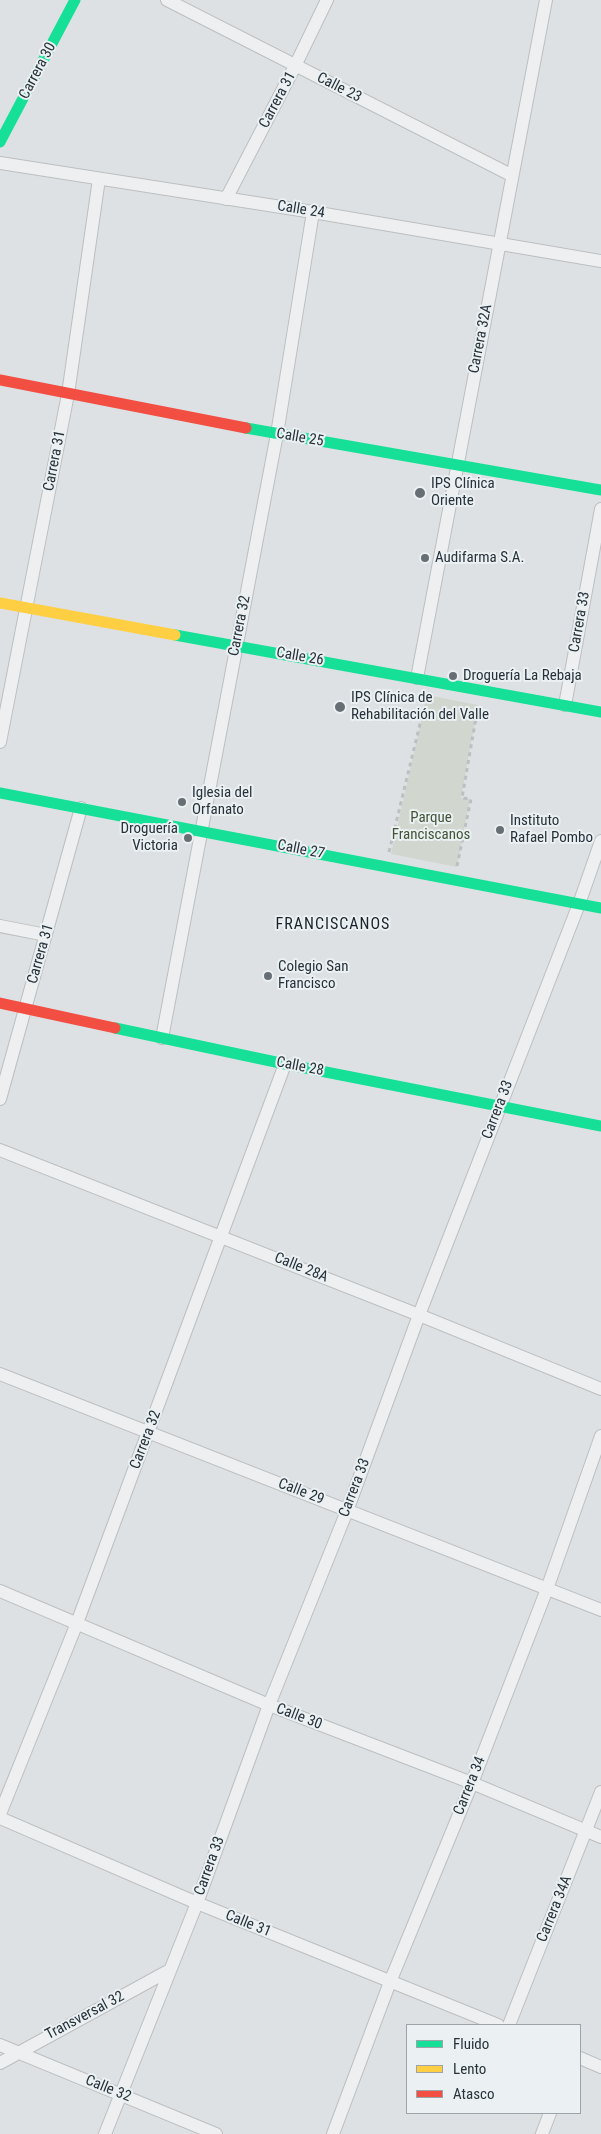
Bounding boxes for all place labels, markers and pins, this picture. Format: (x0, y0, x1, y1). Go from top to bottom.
place label: IPS Clínica Oriente (431, 475, 495, 510)
marker: IPS Clínica Oriente (413, 486, 427, 500)
place label: Audifarma S.A. (435, 549, 524, 567)
marker: Audifarma S.A. (419, 552, 431, 564)
place label: Droguería La Rebaja (463, 667, 582, 685)
marker: Droguería La Rebaja (447, 670, 459, 682)
place label: IPS Clínica de Rehabilitación del Valle (351, 689, 489, 724)
marker: IPS Clínica de Rehabilitación del Valle (333, 700, 347, 714)
place label: Iglesia del Orfanato (192, 784, 252, 819)
marker: Iglesia del Orfanato (176, 796, 188, 808)
place label: Instituto Rafael Pombo (510, 812, 593, 847)
place label: Droguería Victoria (121, 820, 178, 855)
marker: Instituto Rafael Pombo (494, 824, 506, 836)
marker: Droguería Victoria (182, 832, 194, 844)
place label: Colegio San Francisco (278, 958, 349, 993)
marker: Colegio San Francisco (262, 970, 274, 982)

